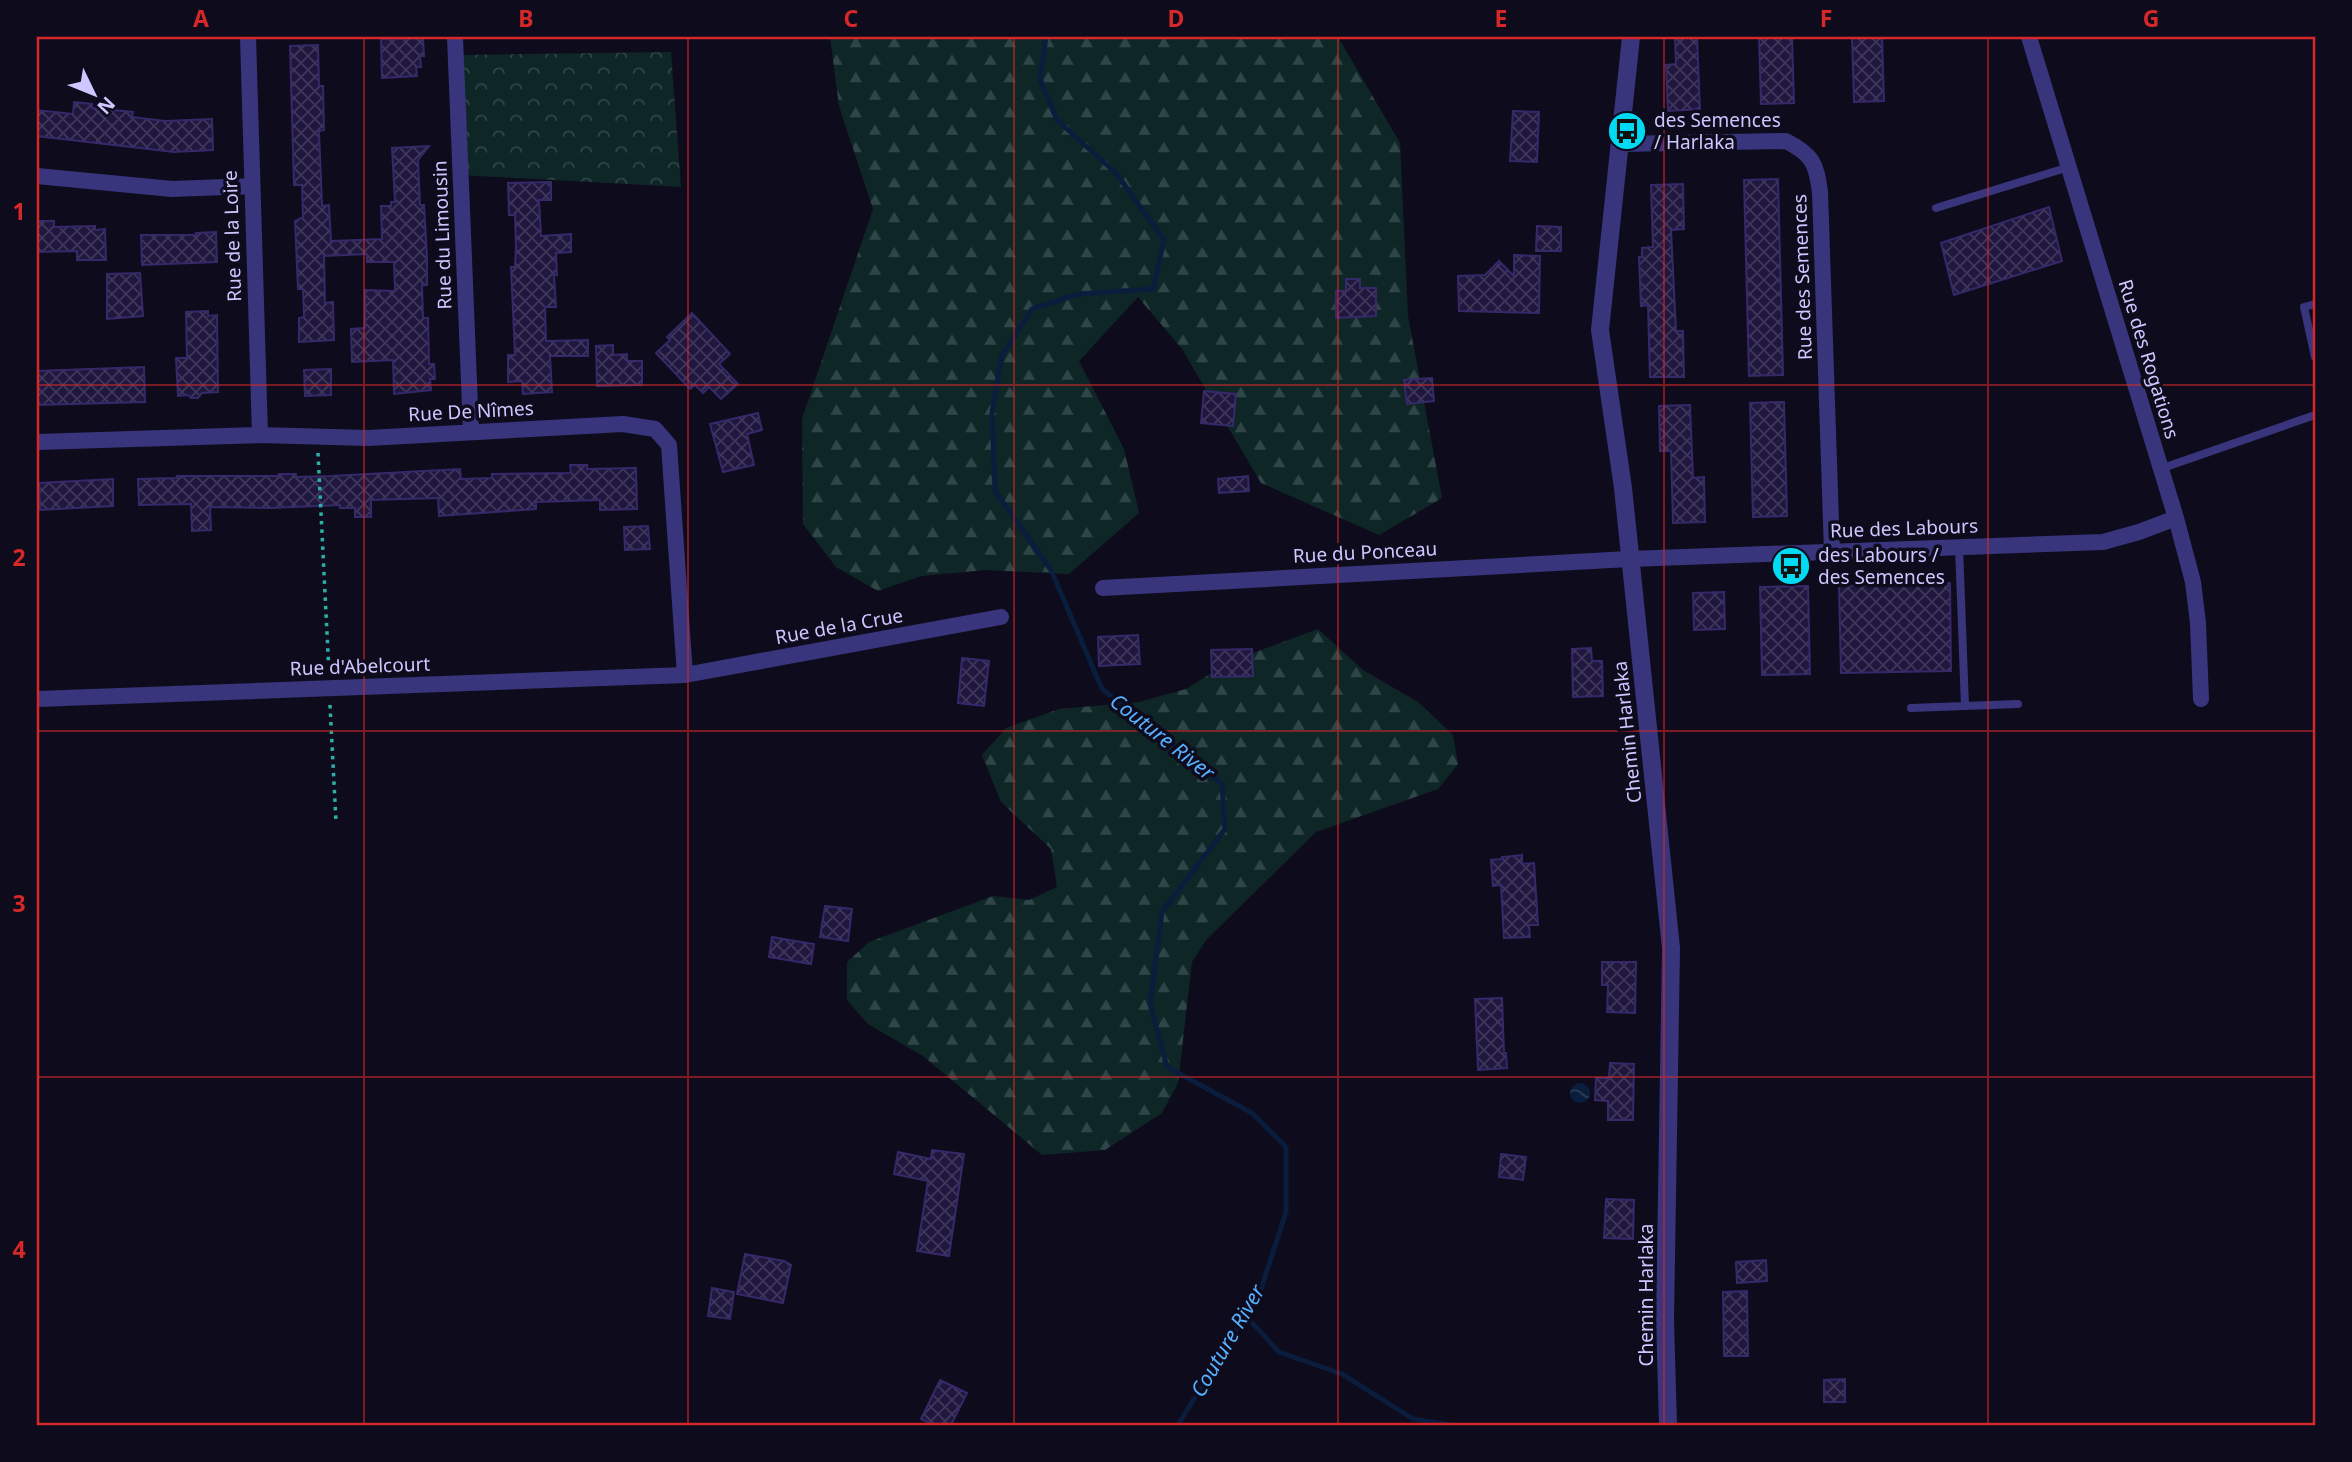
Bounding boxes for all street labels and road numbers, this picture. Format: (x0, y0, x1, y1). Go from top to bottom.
street label: Rue du Limousin (426, 160, 458, 310)
street label: Rue de la Loire (217, 170, 247, 302)
street label: Rue des Semences (1786, 194, 1818, 360)
street label: Rue des Rogations (2112, 276, 2186, 442)
street label: Rue De Nîmes (408, 395, 534, 427)
street label: Rue des Labours (1830, 512, 1978, 544)
street label: Rue du Ponceau (1292, 535, 1438, 569)
street label: Rue de la Crue (773, 602, 905, 650)
street label: Rue d'Abelcourt (289, 651, 431, 681)
street label: Chemin Harlaka (1607, 660, 1647, 804)
street label: Chemin Harlaka (1633, 1224, 1659, 1366)

